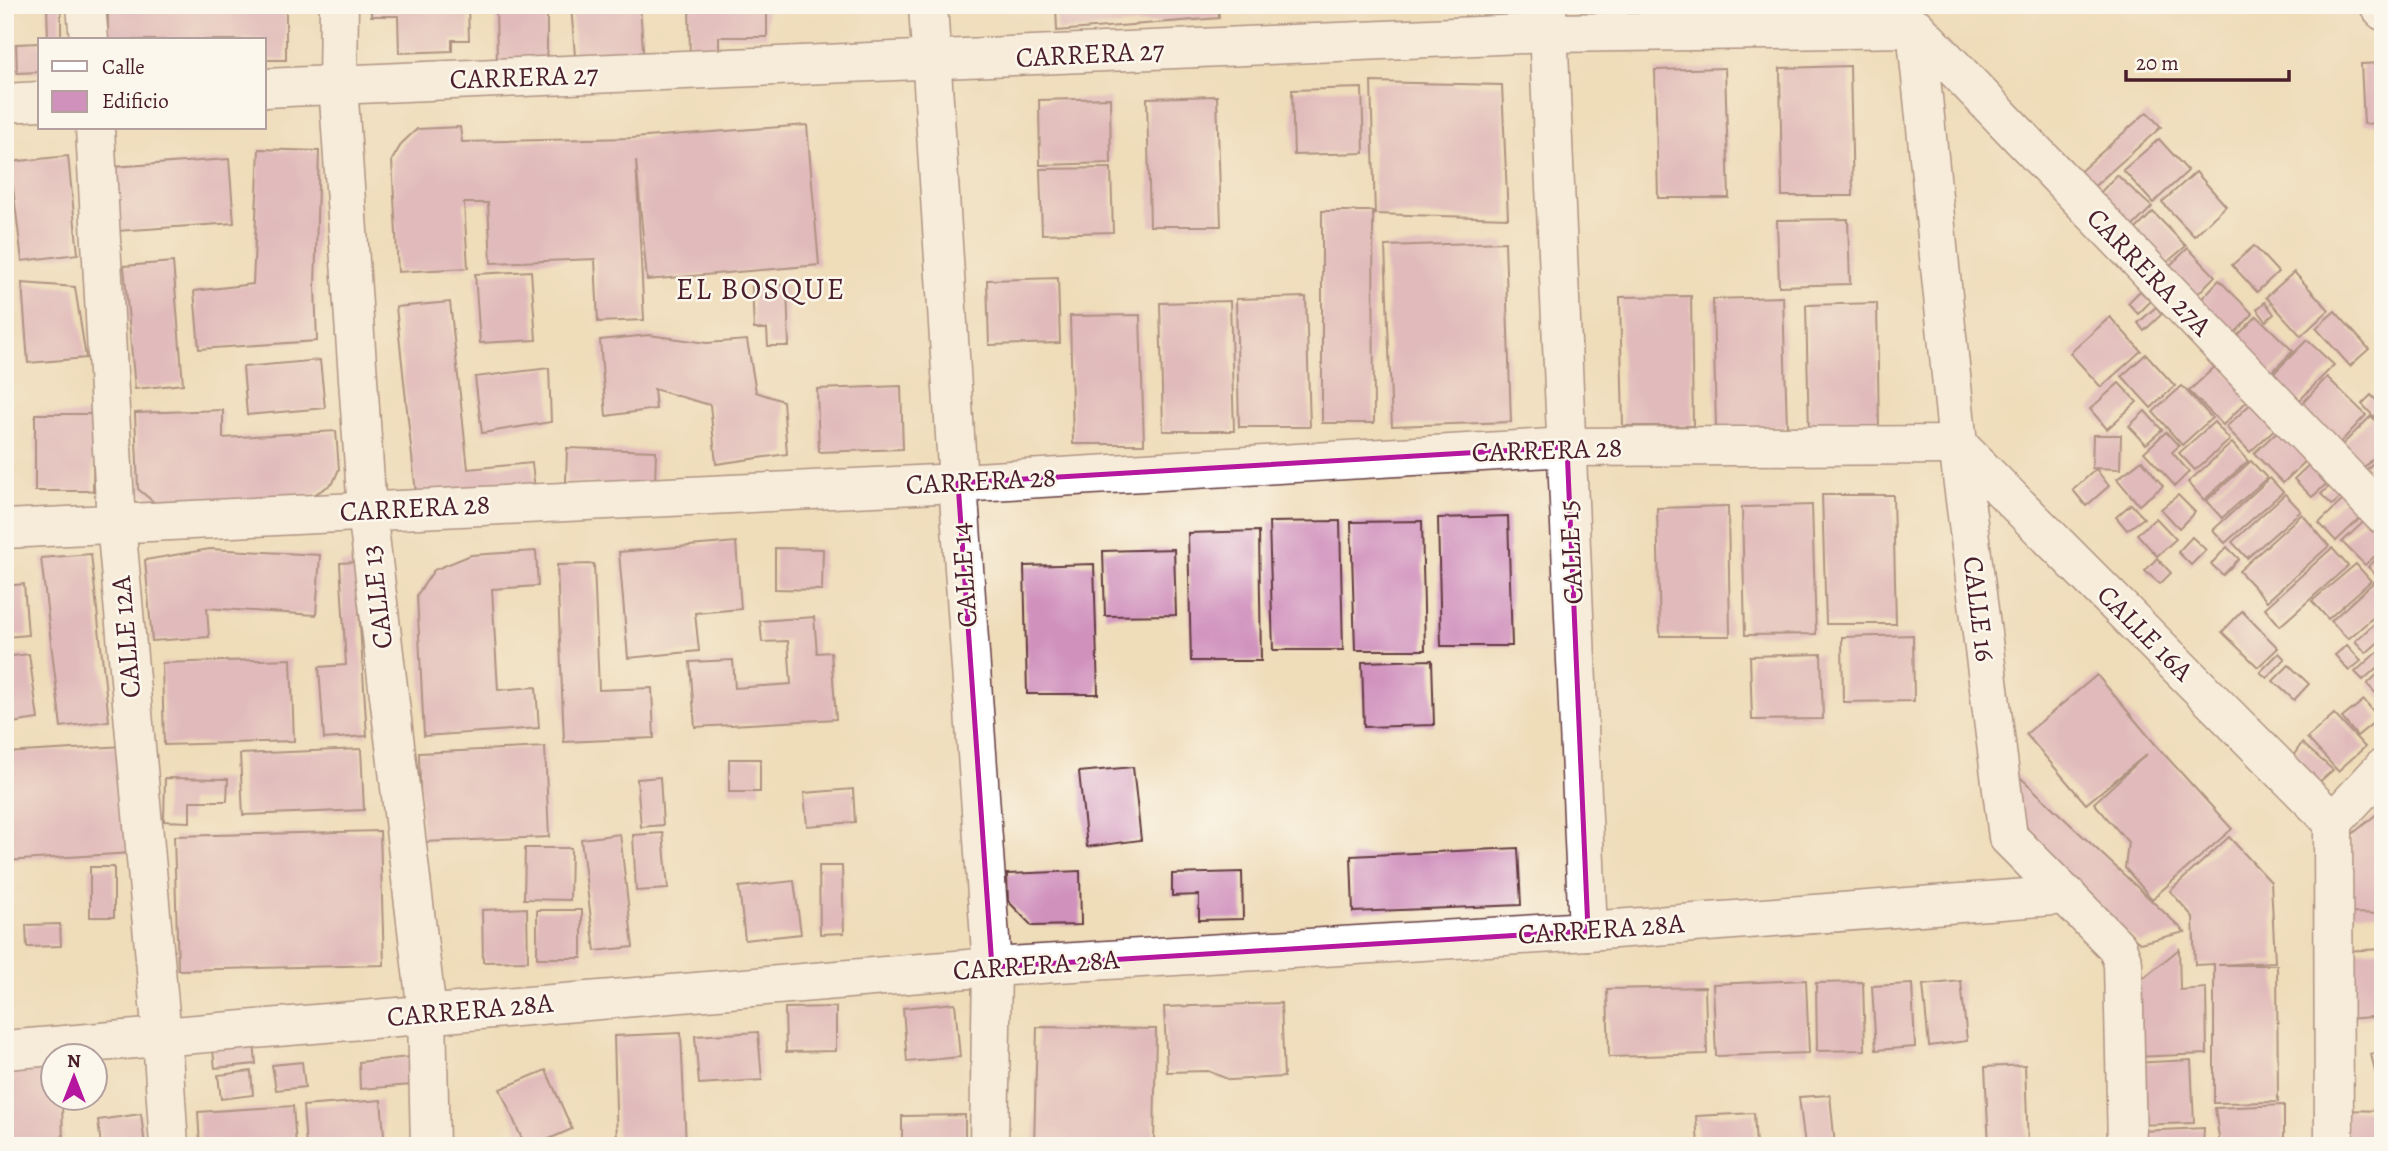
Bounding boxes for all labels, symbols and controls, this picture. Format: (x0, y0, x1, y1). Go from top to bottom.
street label: CARRERA 27 (1015, 31, 1165, 77)
legend (38, 38, 266, 130)
scale bar (2126, 38, 2288, 82)
text: 20 m (2136, 49, 2179, 77)
text: Calle (102, 53, 145, 81)
street label: CARRERA 27 (449, 55, 599, 99)
text: Edificio (102, 87, 169, 115)
street label: CARRERA 27A (2078, 199, 2220, 345)
district label: EL BOSQUE (676, 269, 846, 309)
street label: CARRERA 28 (1471, 428, 1623, 472)
street label: CARRERA 28 (905, 458, 1057, 504)
street label: CARRERA 28 (339, 485, 491, 531)
street label: CALLE 15 (1549, 499, 1593, 605)
street label: CALLE 14 (941, 521, 987, 629)
street label: CALLE 13 (352, 543, 402, 651)
street label: CALLE 16 (1954, 554, 2004, 664)
street label: CALLE 12A (102, 574, 150, 700)
street label: CALLE 16A (2088, 576, 2202, 690)
street label: CARRERA 28A (1516, 904, 1686, 954)
street label: CARRERA 28A (951, 940, 1121, 990)
street label: CARRERA 28A (385, 984, 555, 1036)
north arrow (38, 1042, 108, 1112)
text: N (67, 1048, 81, 1074)

